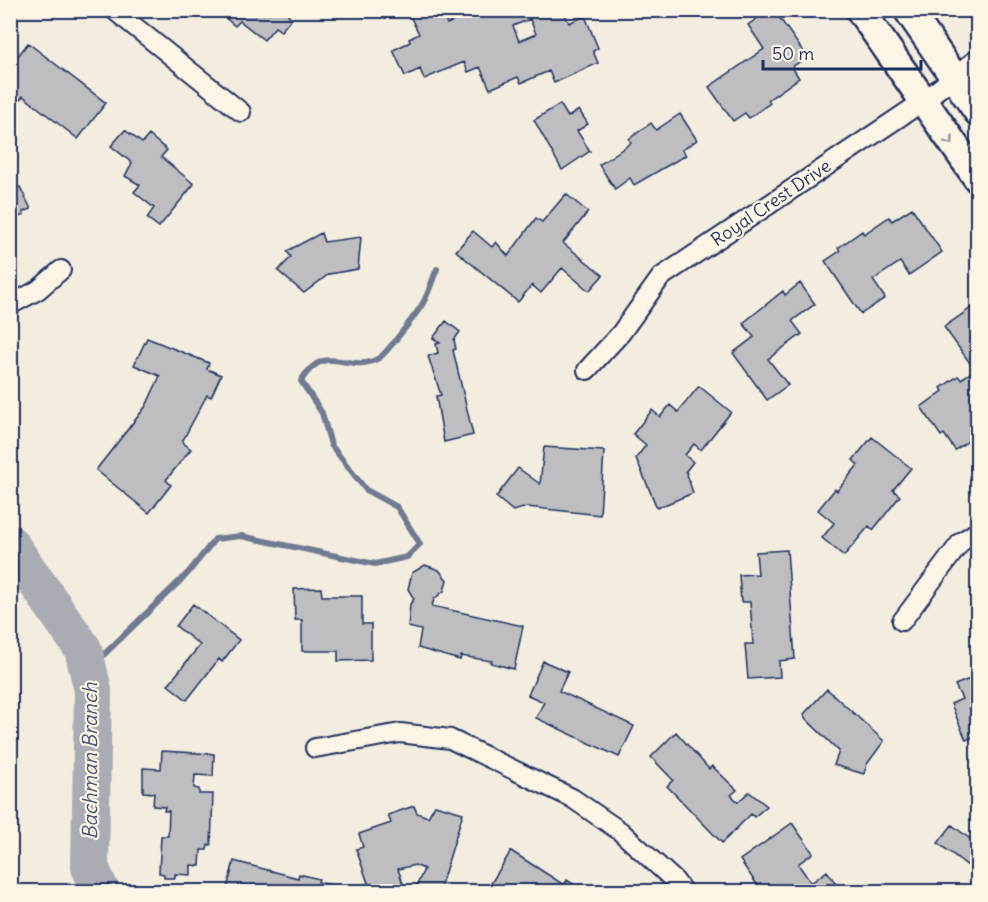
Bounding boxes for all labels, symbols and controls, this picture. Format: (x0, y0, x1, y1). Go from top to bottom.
scale bar (763, 33, 920, 71)
text: 50 m (772, 42, 814, 65)
one-way arrow (943, 134, 954, 145)
street label: Royal Crest Drive (706, 154, 835, 251)
water label: Bachman Branch (77, 682, 102, 840)

